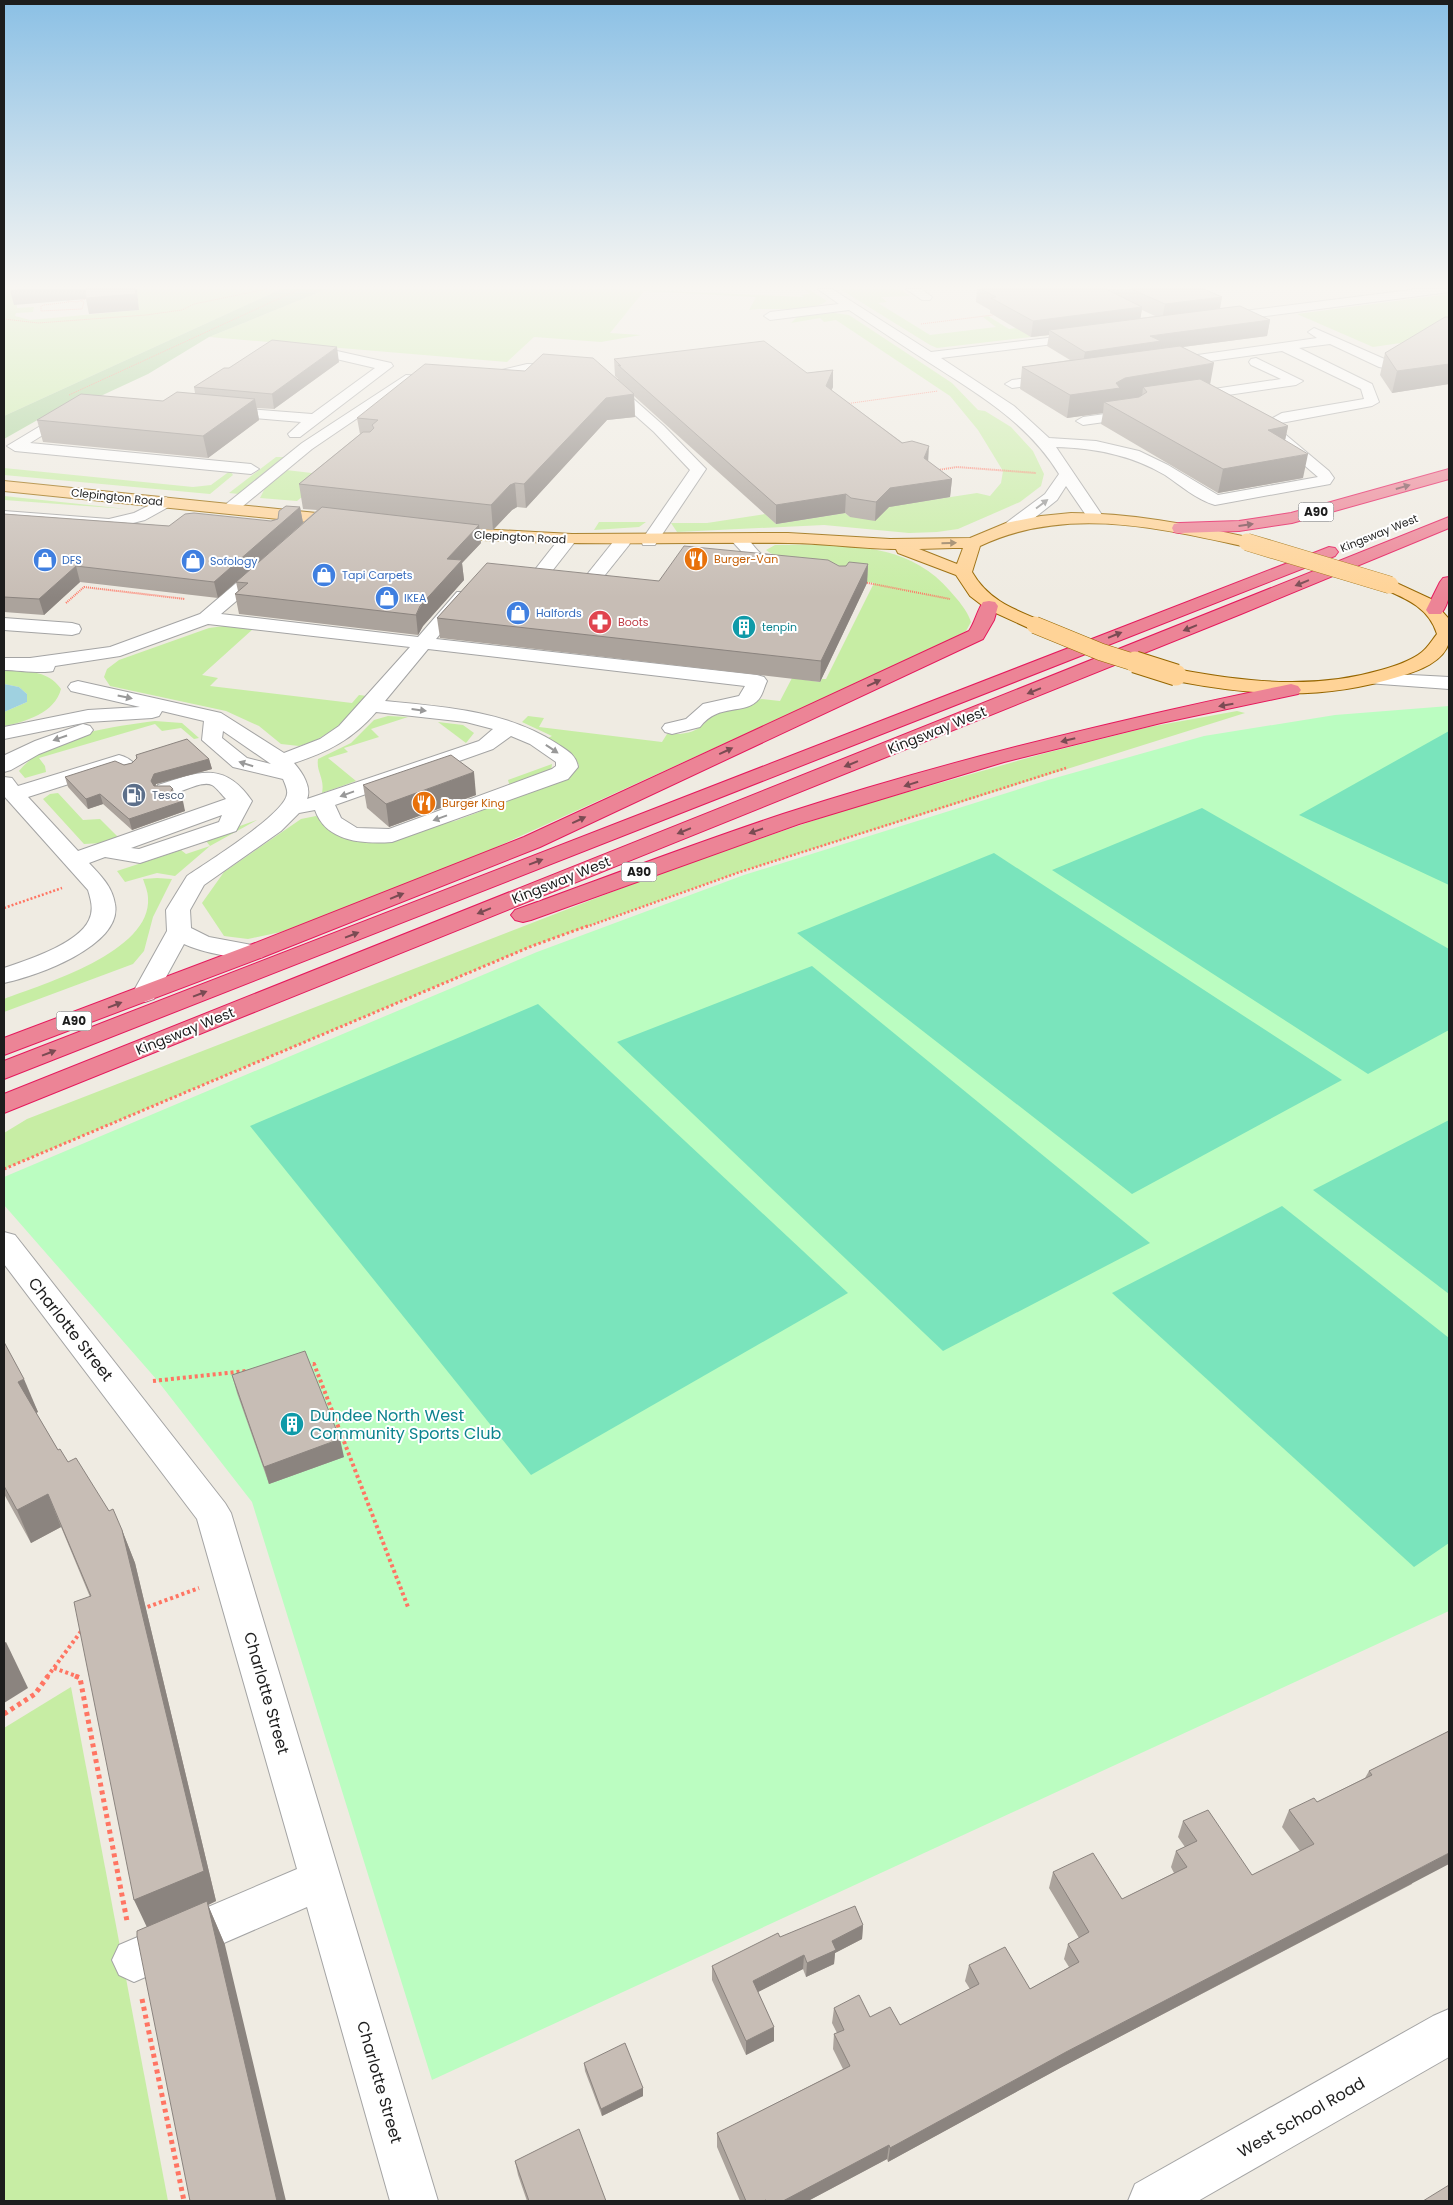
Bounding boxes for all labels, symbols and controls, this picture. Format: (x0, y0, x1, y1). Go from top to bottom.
one-way arrow (1396, 483, 1411, 491)
street label: Clepington Road (70, 484, 164, 510)
one-way arrow (1035, 498, 1048, 509)
road number: A90 (1298, 502, 1334, 522)
street label: Kingsway West (1338, 510, 1420, 556)
one-way arrow (1238, 521, 1254, 529)
street label: Clepington Road (474, 527, 566, 547)
one-way arrow (941, 539, 957, 547)
restaurant icon: Burger-Van (683, 546, 709, 572)
shop icon: DFS (32, 547, 58, 573)
shop icon: Sofology (180, 548, 206, 574)
place label: Burger-Van (714, 551, 778, 567)
place label: DFS (62, 552, 82, 568)
place label: Sofology (210, 553, 258, 569)
shop icon: Tapi Carpets (311, 562, 337, 588)
place label: Tapi Carpets (342, 567, 413, 583)
one-way arrow (1294, 579, 1309, 587)
shop icon: IKEA (374, 585, 400, 611)
place label: IKEA (404, 590, 427, 606)
shop icon: Halfords (505, 600, 531, 626)
place label: Halfords (536, 605, 582, 621)
pharmacy icon: Boots (587, 609, 613, 635)
place label: Boots (618, 614, 649, 630)
building icon: tenpin (731, 614, 757, 640)
place label: tenpin (762, 619, 797, 635)
one-way arrow (1182, 624, 1197, 632)
one-way arrow (1108, 631, 1123, 639)
one-way arrow (867, 679, 881, 687)
one-way arrow (1027, 687, 1041, 695)
one-way arrow (118, 693, 133, 701)
street label: Kingsway West (885, 701, 989, 759)
one-way arrow (1219, 701, 1234, 709)
one-way arrow (411, 706, 427, 714)
one-way arrow (52, 735, 67, 743)
one-way arrow (1060, 737, 1075, 745)
one-way arrow (545, 744, 558, 754)
one-way arrow (719, 747, 733, 755)
one-way arrow (238, 760, 253, 768)
one-way arrow (843, 760, 858, 768)
one-way arrow (904, 780, 919, 788)
fuel station icon: Tesco (121, 782, 147, 808)
place label: Tesco (152, 787, 184, 803)
restaurant icon: Burger King (411, 790, 437, 816)
one-way arrow (339, 791, 354, 798)
place label: Burger King (442, 795, 505, 811)
one-way arrow (432, 814, 447, 822)
one-way arrow (572, 815, 586, 823)
one-way arrow (676, 827, 691, 835)
one-way arrow (748, 828, 763, 836)
street label: Kingsway West (509, 851, 613, 909)
one-way arrow (528, 858, 543, 866)
road number: A90 (622, 862, 656, 882)
one-way arrow (390, 891, 404, 899)
one-way arrow (477, 908, 492, 915)
one-way arrow (345, 930, 359, 938)
one-way arrow (193, 990, 208, 997)
one-way arrow (108, 1001, 122, 1009)
street label: Kingsway West (133, 1002, 237, 1060)
road number: A90 (56, 1011, 92, 1030)
one-way arrow (42, 1049, 57, 1057)
street label: Charlotte Street (23, 1272, 119, 1386)
place label: Dundee North West Community Sports Club (310, 1404, 501, 1445)
building icon: Dundee North West Community Sports Club (279, 1411, 305, 1437)
street label: Charlotte Street (238, 1629, 295, 1757)
street label: Charlotte Street (351, 2018, 408, 2146)
street label: West School Road (1233, 2072, 1369, 2163)

